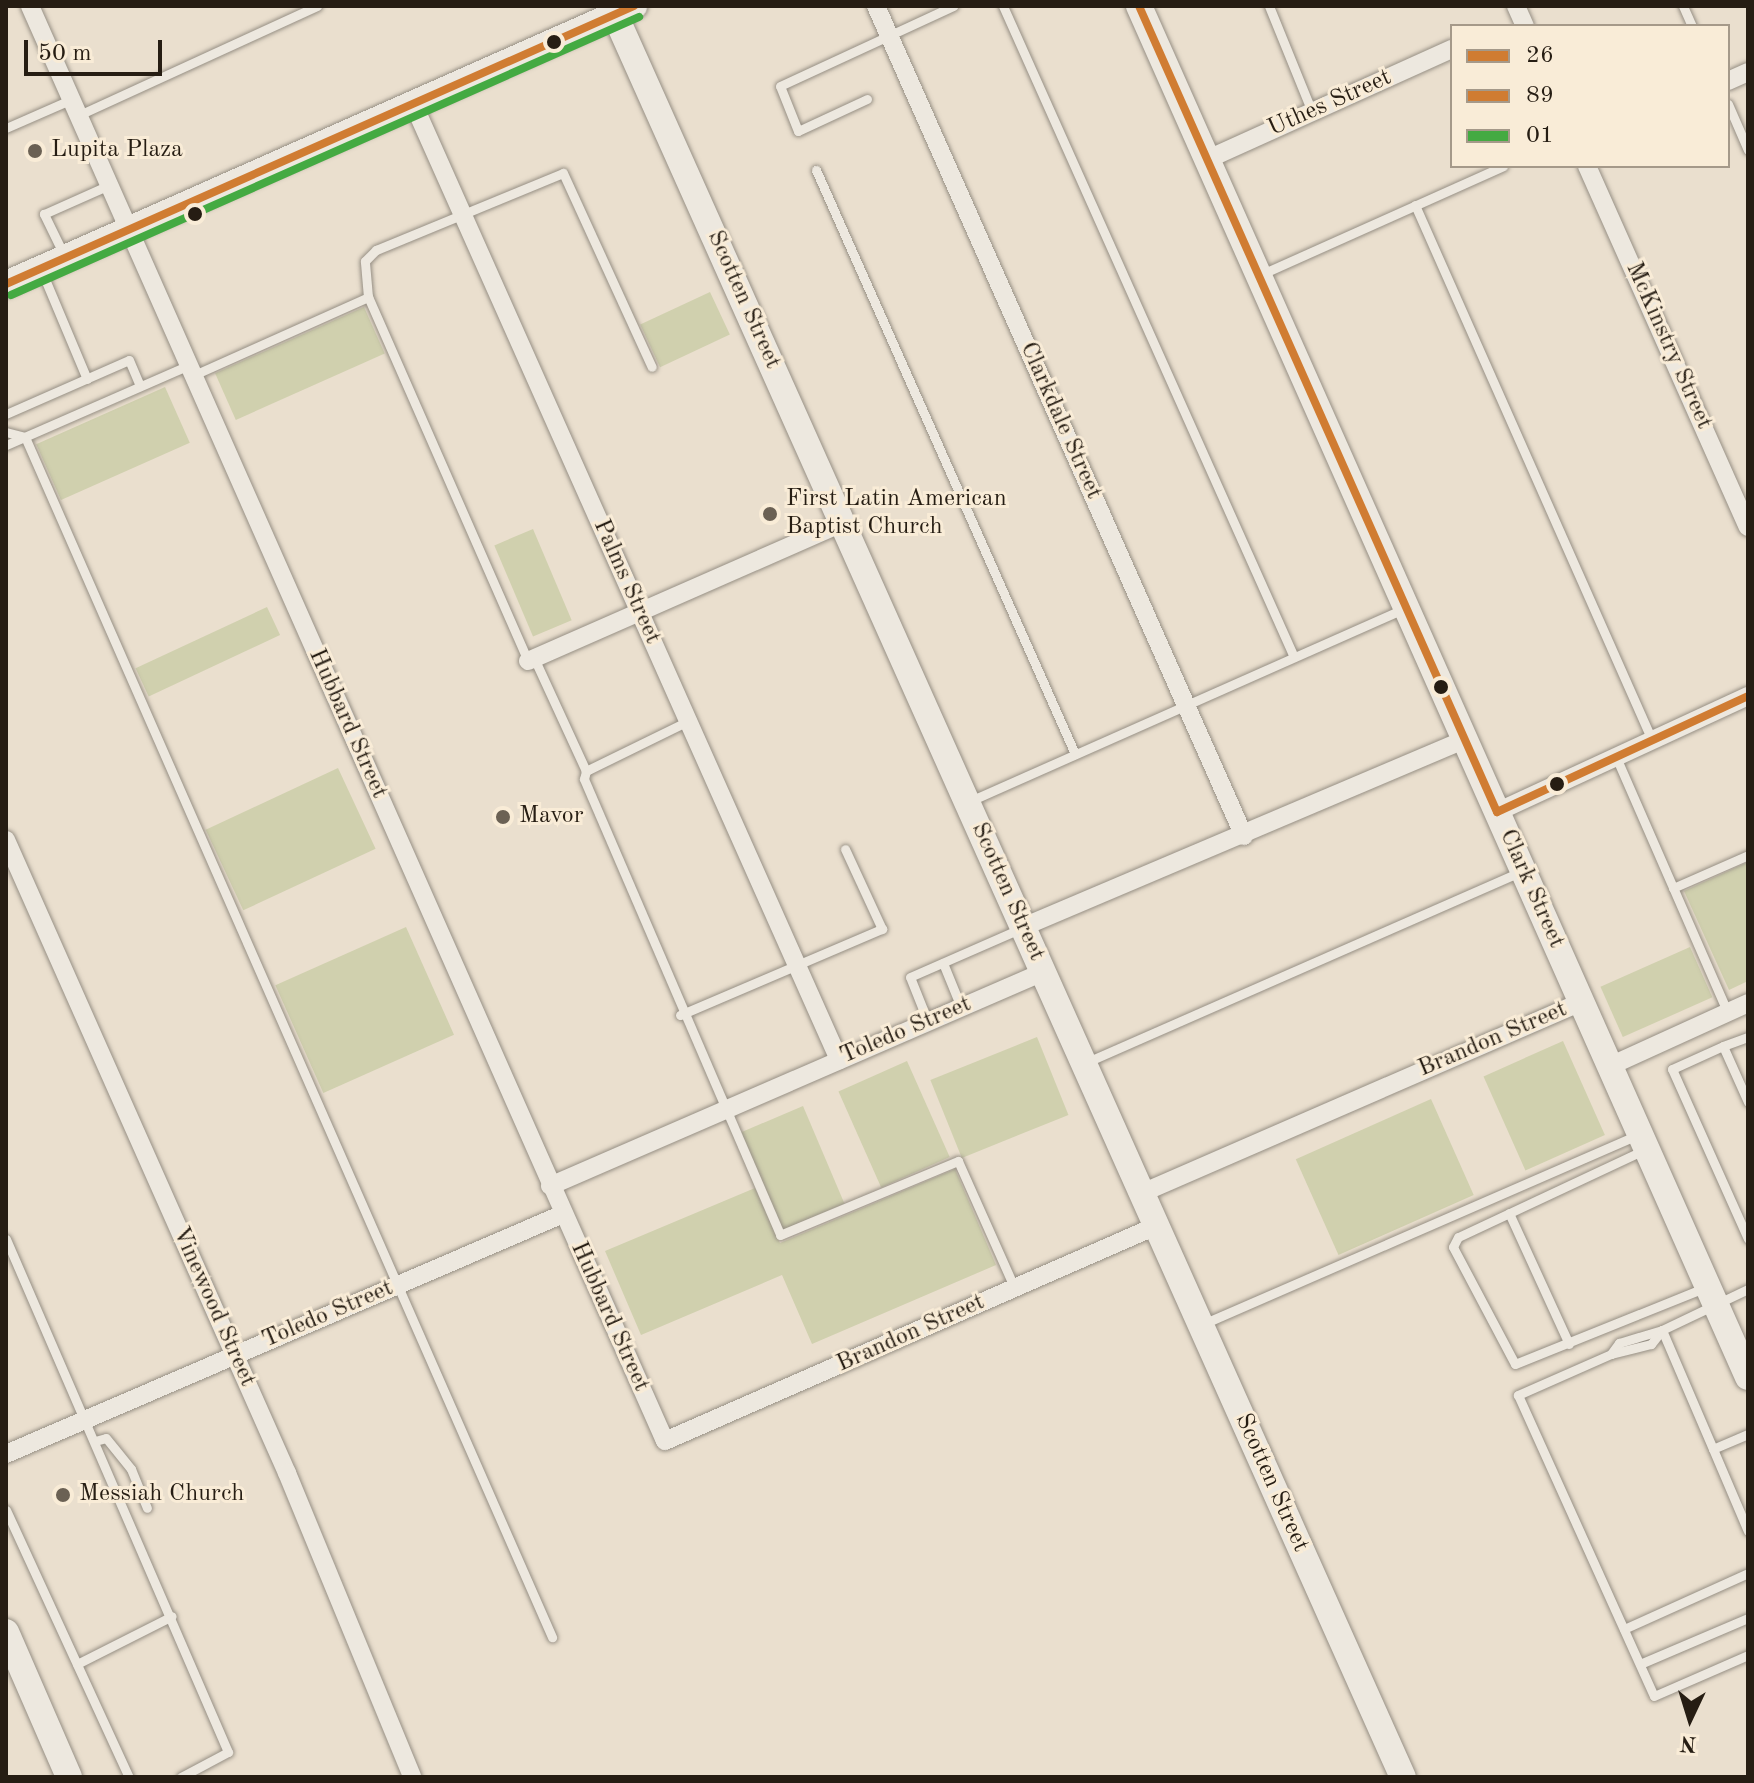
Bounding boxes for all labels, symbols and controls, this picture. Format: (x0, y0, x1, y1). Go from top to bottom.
scale bar (28, 24, 166, 74)
legend (1450, 24, 1730, 168)
unlabelled marker (546, 34, 562, 50)
text: 50 m (38, 42, 92, 66)
text: 26 (1526, 44, 1554, 68)
street label: Uthes Street (1264, 64, 1396, 144)
text: 89 (1526, 84, 1554, 108)
text: 01 (1526, 124, 1554, 148)
place label: Lupita Plaza (51, 137, 183, 165)
marker: Lupita Plaza (26, 142, 44, 160)
unlabelled marker (187, 206, 203, 222)
street label: Scotten Street (700, 226, 786, 374)
street label: McKinstry Street (1618, 258, 1718, 434)
street label: Clarkdale Street (1012, 338, 1108, 504)
place label: First Latin American Baptist Church (786, 486, 1007, 542)
marker: First Latin American Baptist Church (761, 505, 779, 523)
street label: Palms Street (586, 515, 666, 649)
street label: Hubbard Street (301, 645, 393, 803)
unlabelled marker (1433, 679, 1449, 695)
unlabelled marker (1549, 776, 1565, 792)
place label: Mavor (519, 803, 584, 831)
marker: Mavor (494, 808, 512, 826)
street label: Scotten Street (964, 818, 1050, 966)
street label: Clark Street (1492, 825, 1570, 953)
street label: Toledo Street (836, 990, 976, 1072)
street label: Brandon Street (1414, 996, 1572, 1084)
street label: Vinewood Street (165, 1223, 261, 1391)
street label: Hubbard Street (563, 1238, 655, 1396)
street label: Toledo Street (258, 1274, 398, 1356)
street label: Brandon Street (833, 1289, 989, 1379)
street label: Scotten Street (1228, 1409, 1314, 1557)
place label: Messiah Church (79, 1481, 244, 1509)
marker: Messiah Church (54, 1486, 72, 1504)
north arrow (1650, 1679, 1730, 1759)
text: N (1679, 1731, 1697, 1755)

